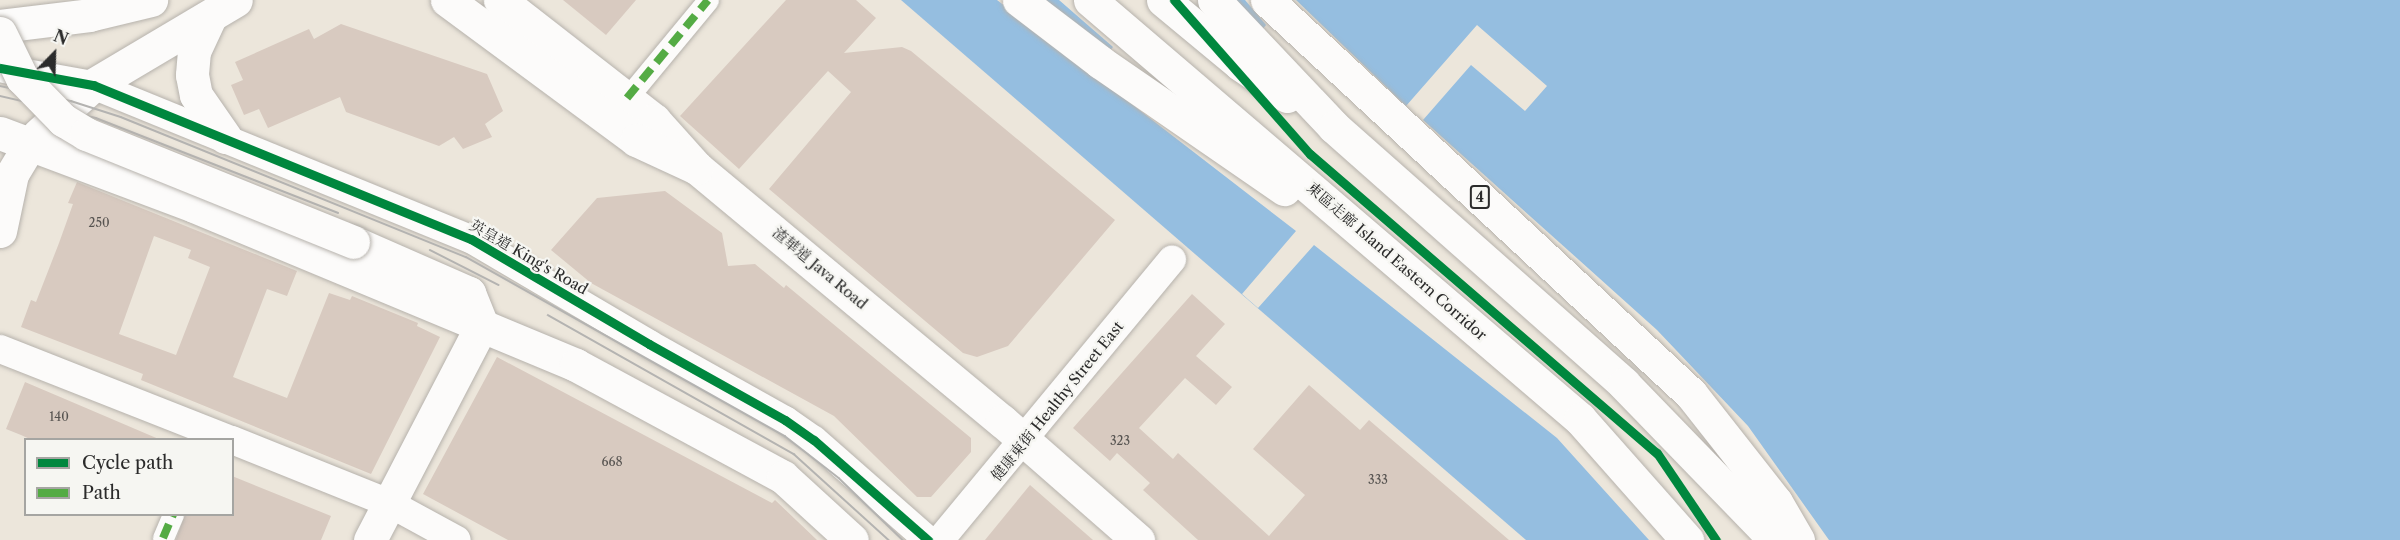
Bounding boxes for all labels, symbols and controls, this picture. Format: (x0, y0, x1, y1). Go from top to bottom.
north arrow (24, 24, 84, 84)
text: N (51, 26, 71, 49)
street label: 東區走廊 Island Eastern Corridor (1304, 178, 1490, 344)
road number: 4 (1470, 186, 1490, 208)
house number: 250 (88, 216, 110, 230)
street label: 英皇道 King's Road (467, 216, 591, 298)
street label: 渣華道 Java Road (769, 223, 871, 313)
street label: 健康東街 Healthy Street East (987, 317, 1127, 485)
house number: 140 (49, 410, 69, 424)
house number: 323 (1110, 434, 1130, 448)
legend (24, 438, 234, 516)
text: Cycle path (82, 452, 173, 474)
house number: 668 (601, 455, 623, 469)
house number: 333 (1368, 473, 1388, 487)
text: Path (82, 482, 121, 504)

